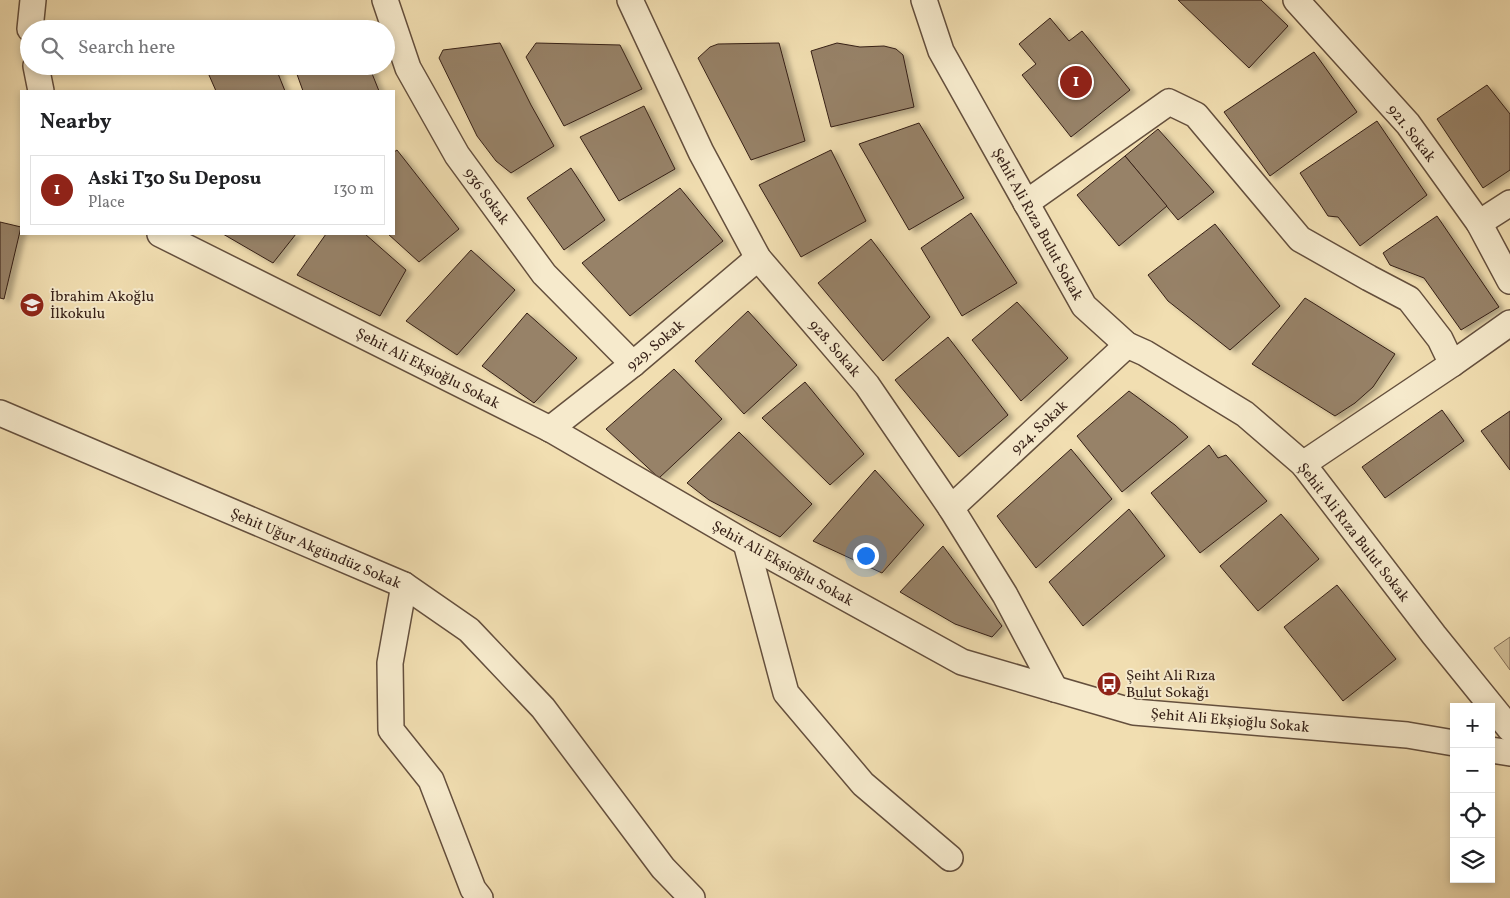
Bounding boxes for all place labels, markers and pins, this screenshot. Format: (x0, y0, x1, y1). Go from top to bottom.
pin: 1 (1060, 63, 1092, 101)
place label: İbrahim Akoğlu İlkokulu (50, 287, 154, 325)
school or university icon: İbrahim Akoğlu İlkokulu (19, 292, 45, 318)
place label: Şeiht Ali Rıza Bulut Sokağı (1126, 666, 1215, 704)
bus stop icon: Şeiht Ali Rıza Bulut Sokağı (1096, 671, 1122, 697)

